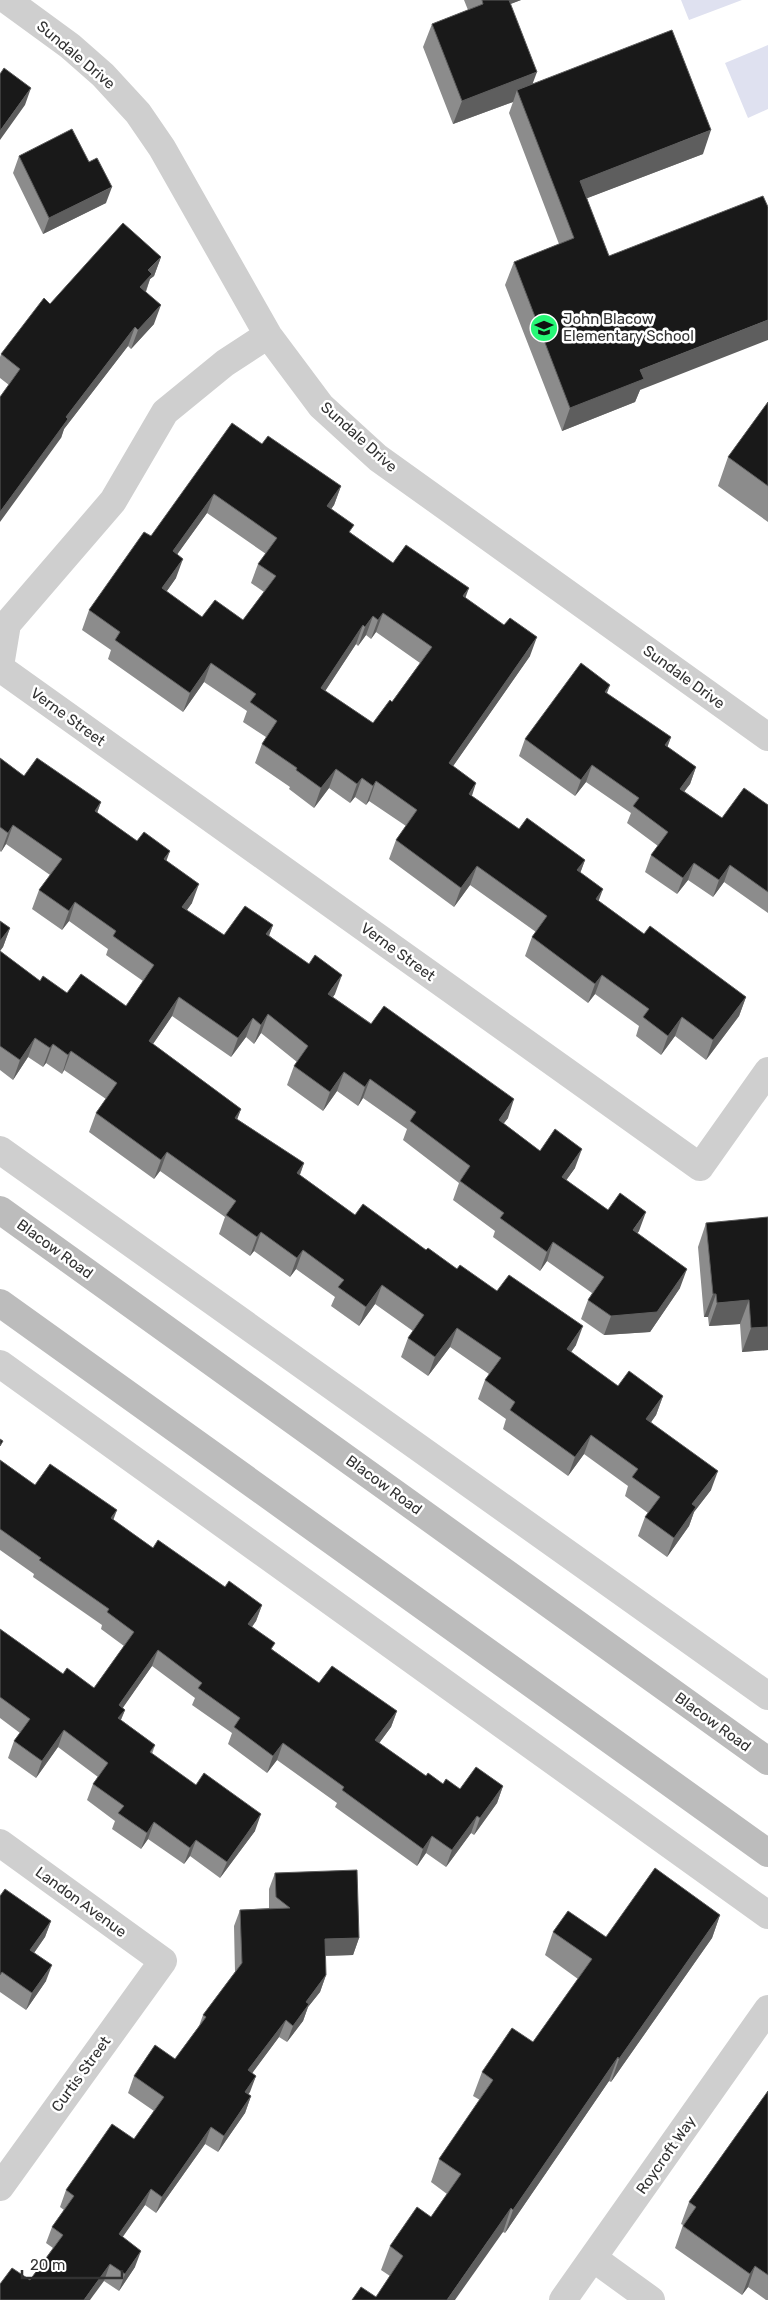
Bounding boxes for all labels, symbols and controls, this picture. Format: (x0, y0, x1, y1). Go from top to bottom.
street label: Sundale Drive (33, 17, 119, 93)
place label: John Blacow Elementary School (563, 310, 694, 345)
school or university icon: John Blacow Elementary School (529, 313, 559, 343)
street label: Sundale Drive (317, 398, 401, 476)
street label: Sundale Drive (640, 641, 728, 713)
street label: Verne Street (27, 684, 109, 750)
street label: Verne Street (357, 919, 439, 985)
street label: Blacow Road (13, 1215, 97, 1283)
street label: Blacow Road (342, 1451, 426, 1519)
street label: Blacow Road (671, 1688, 755, 1756)
street label: Landon Avenue (32, 1863, 130, 1941)
street label: Curtis Street (48, 2033, 114, 2115)
street label: Roycroft Way (632, 2112, 700, 2198)
scale bar (22, 2248, 122, 2280)
text: 20 m (30, 2256, 65, 2274)

